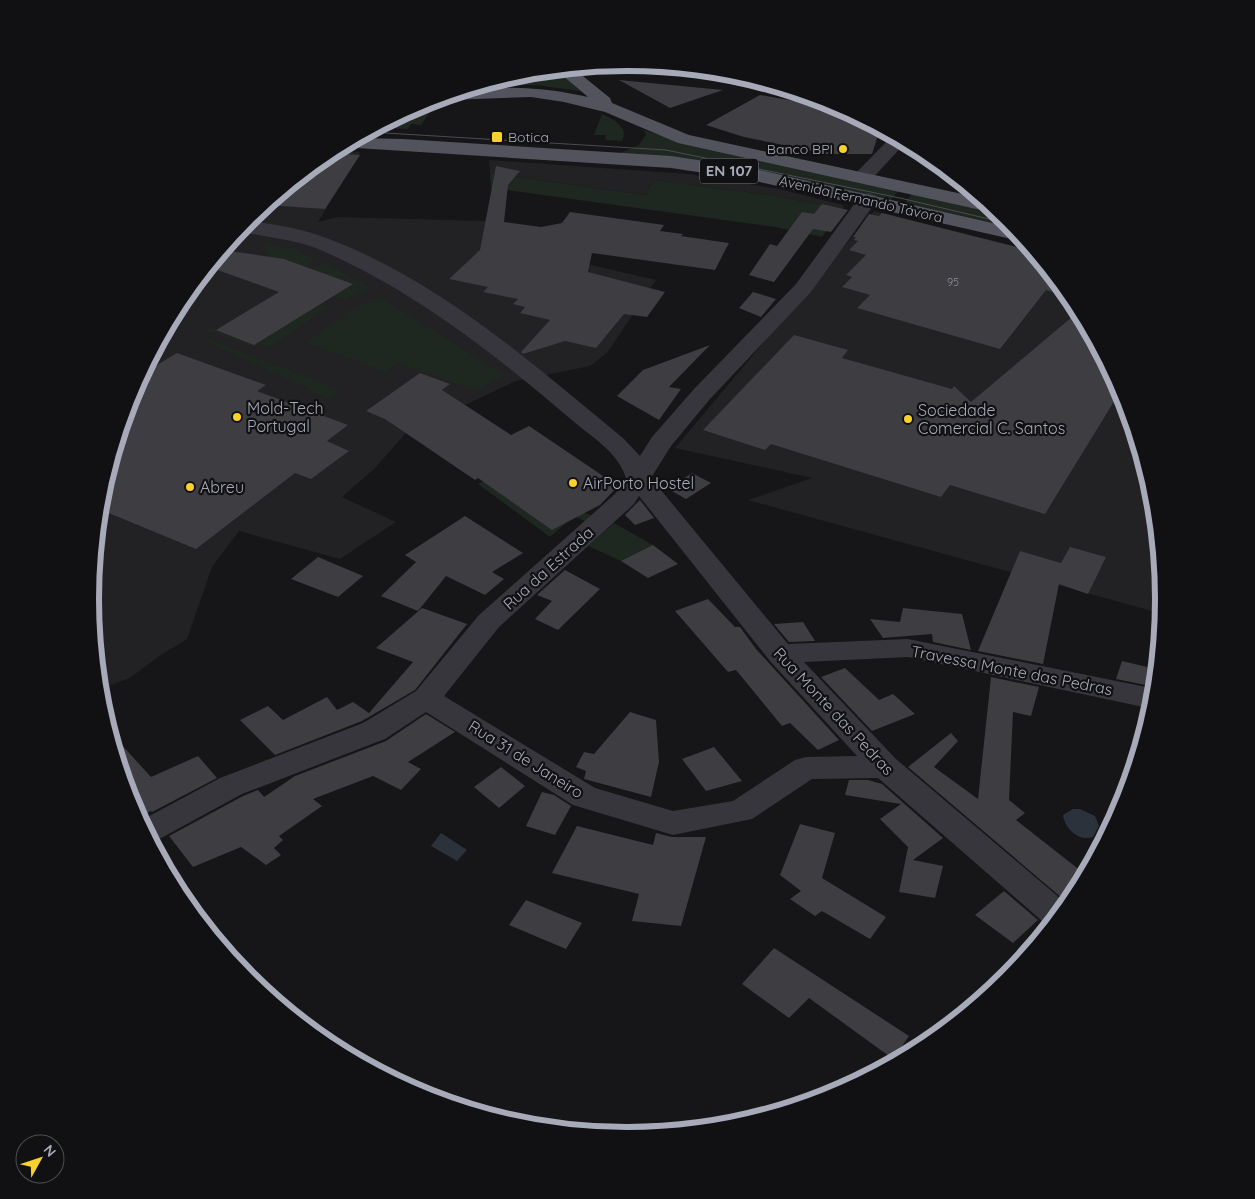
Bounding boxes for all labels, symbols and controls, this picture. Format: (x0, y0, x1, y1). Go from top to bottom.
place label: Botica (508, 128, 549, 146)
marker: Botica (490, 130, 504, 144)
place label: Banco BPI (767, 140, 833, 158)
marker: Banco BPI (837, 143, 849, 155)
road number: EN 107 (700, 158, 758, 184)
street label: Avenida Fernando Távora (778, 171, 944, 227)
house number: 95 (947, 275, 959, 289)
place label: Mold-Tech Portugal (247, 398, 324, 436)
place label: Sociedade Comercial C. Santos (918, 400, 1065, 438)
marker: Mold-Tech Portugal (231, 411, 243, 423)
marker: Sociedade Comercial C. Santos (902, 413, 914, 425)
place label: AirPorto Hostel (583, 473, 694, 493)
place label: Abreu (200, 477, 244, 497)
marker: AirPorto Hostel (567, 477, 579, 489)
marker: Abreu (184, 481, 196, 493)
street label: Rua da Estrada (499, 522, 597, 614)
street label: Travessa Monte das Pedras (910, 641, 1114, 699)
street label: Rua Monte das Pedras (770, 643, 898, 779)
street label: Rua 31 de Janeiro (465, 716, 587, 802)
north arrow (15, 1134, 65, 1184)
text: N (40, 1141, 60, 1160)

